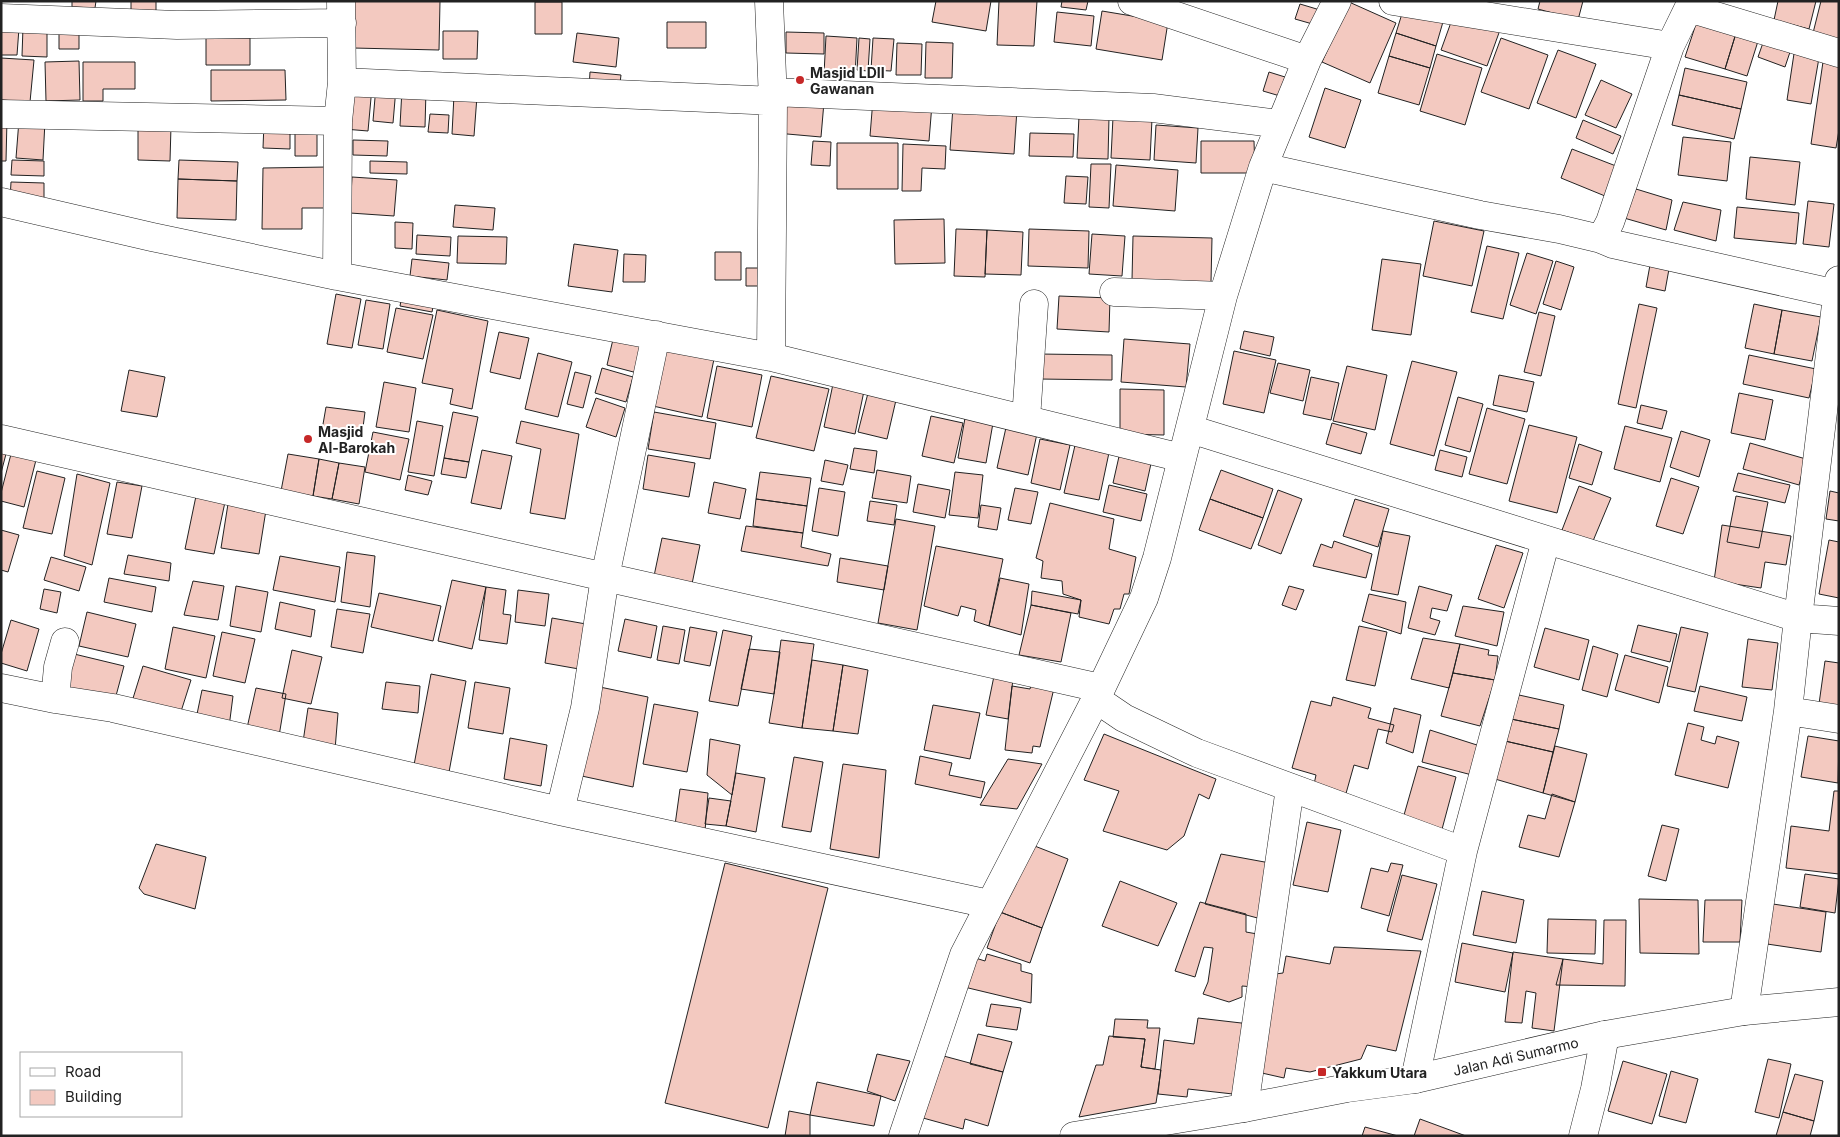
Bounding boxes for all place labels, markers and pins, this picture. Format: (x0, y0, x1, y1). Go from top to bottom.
place label: Masjid LDII Gawanan (810, 64, 885, 97)
marker: Masjid LDII Gawanan (794, 74, 806, 86)
place label: Masjid Al-Barokah (318, 423, 395, 456)
marker: Masjid Al-Barokah (302, 433, 314, 445)
place label: Yakkum Utara (1332, 1064, 1427, 1081)
marker: Yakkum Utara (1316, 1066, 1328, 1078)

